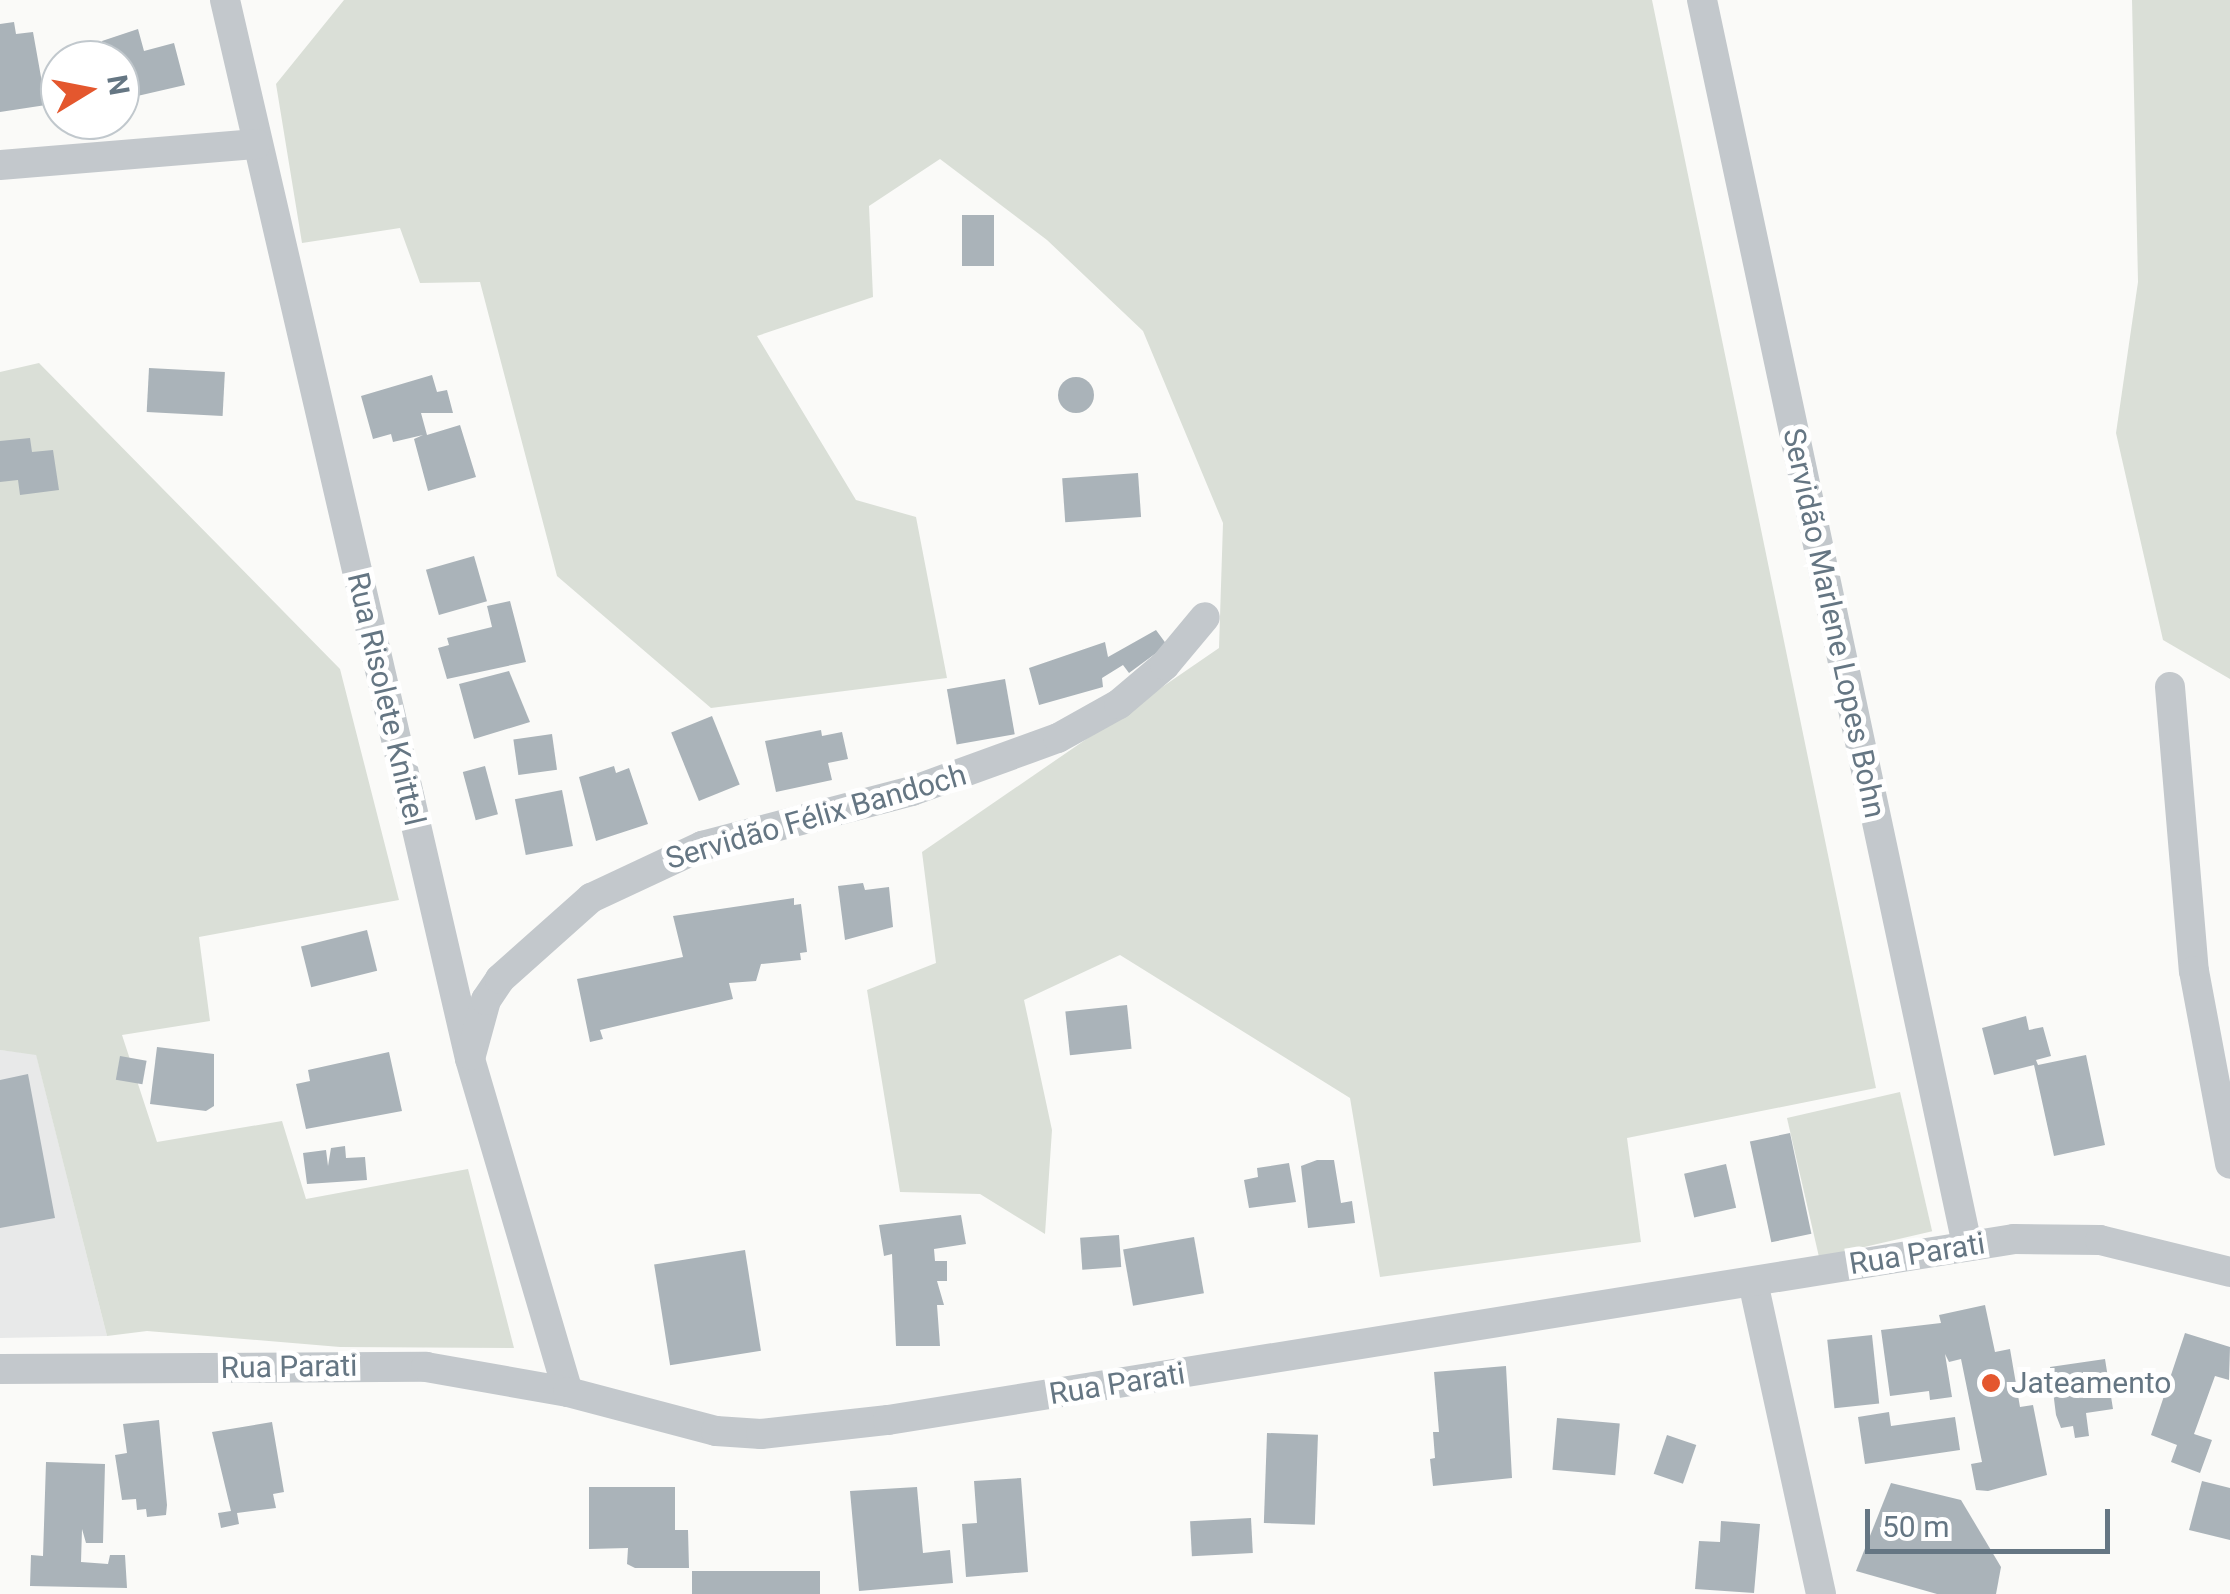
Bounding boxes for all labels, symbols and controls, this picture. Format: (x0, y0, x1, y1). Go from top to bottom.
north arrow (40, 40, 140, 140)
text: N (100, 72, 136, 98)
street label: Servidão Marlene Lopes Bohn (1775, 425, 1893, 821)
street label: Rua Risolete Knittel (339, 569, 433, 829)
street label: Servidão Félix Bandoch (662, 757, 970, 877)
street label: Rua Parati (1847, 1226, 1987, 1282)
street label: Rua Parati (220, 1348, 358, 1386)
street label: Rua Parati (1047, 1356, 1187, 1412)
place label: Jateamento (2011, 1365, 2171, 1401)
marker: Jateamento (1980, 1372, 2002, 1394)
scale bar (1870, 1489, 2115, 1551)
text: 50 m (1882, 1509, 1949, 1544)

